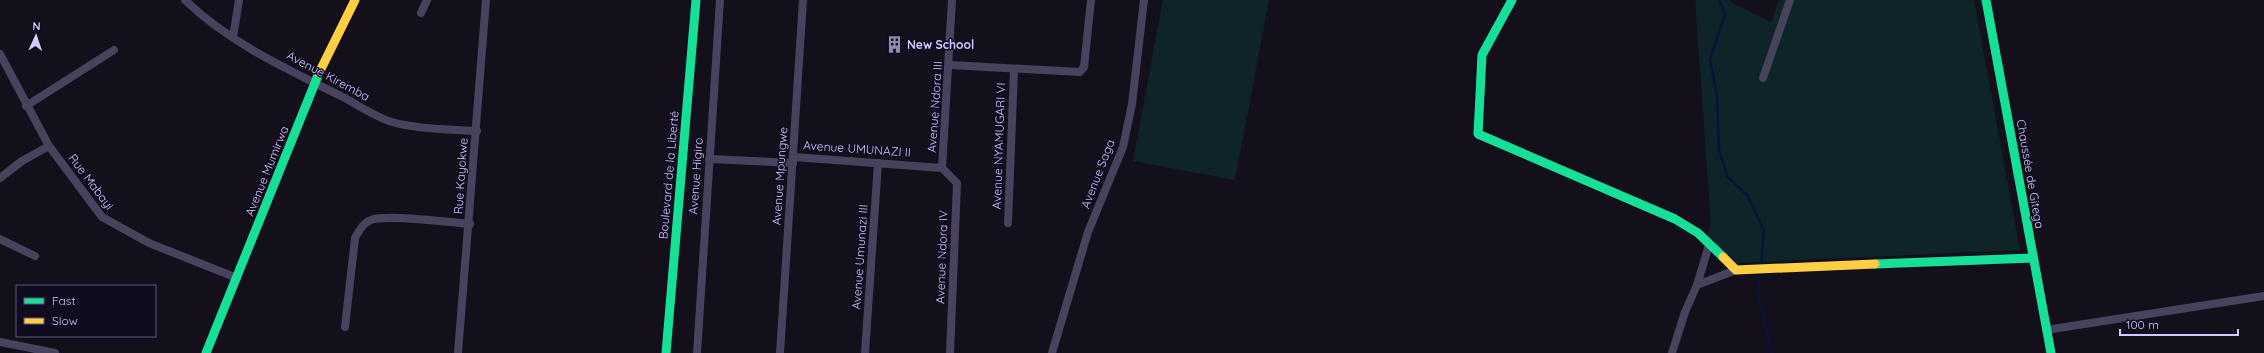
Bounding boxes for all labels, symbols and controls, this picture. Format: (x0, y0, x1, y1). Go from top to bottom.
north arrow (16, 16, 56, 56)
text: N (32, 19, 41, 33)
building icon: New School (884, 35, 904, 55)
place label: New School (907, 37, 974, 52)
street label: Avenue Kiremba (284, 47, 372, 104)
street label: Avenue Ndora III (924, 61, 945, 153)
street label: Avenue NYAMUGARI VI (989, 82, 1008, 210)
street label: Boulevard de la Liberté (655, 110, 682, 240)
street label: Chaussée de Gitega (2014, 118, 2047, 230)
street label: Avenue Mumirwa (242, 123, 292, 218)
street label: Avenue Mpungwe (769, 126, 790, 226)
street label: Rue Kayokwe (450, 137, 471, 215)
street label: Avenue Higiro (685, 137, 706, 215)
street label: Avenue UMUNAZI II (803, 137, 911, 160)
street label: Avenue Saga (1077, 137, 1118, 211)
street label: Rue Mabayi (66, 151, 117, 213)
street label: Avenue Umunazi III (848, 204, 871, 310)
street label: Avenue Ndora IV (932, 210, 951, 304)
legend (16, 285, 156, 337)
text: Fast (52, 293, 76, 308)
scale bar (2120, 311, 2238, 337)
text: Slow (52, 313, 78, 328)
text: 100 m (2126, 317, 2159, 332)

